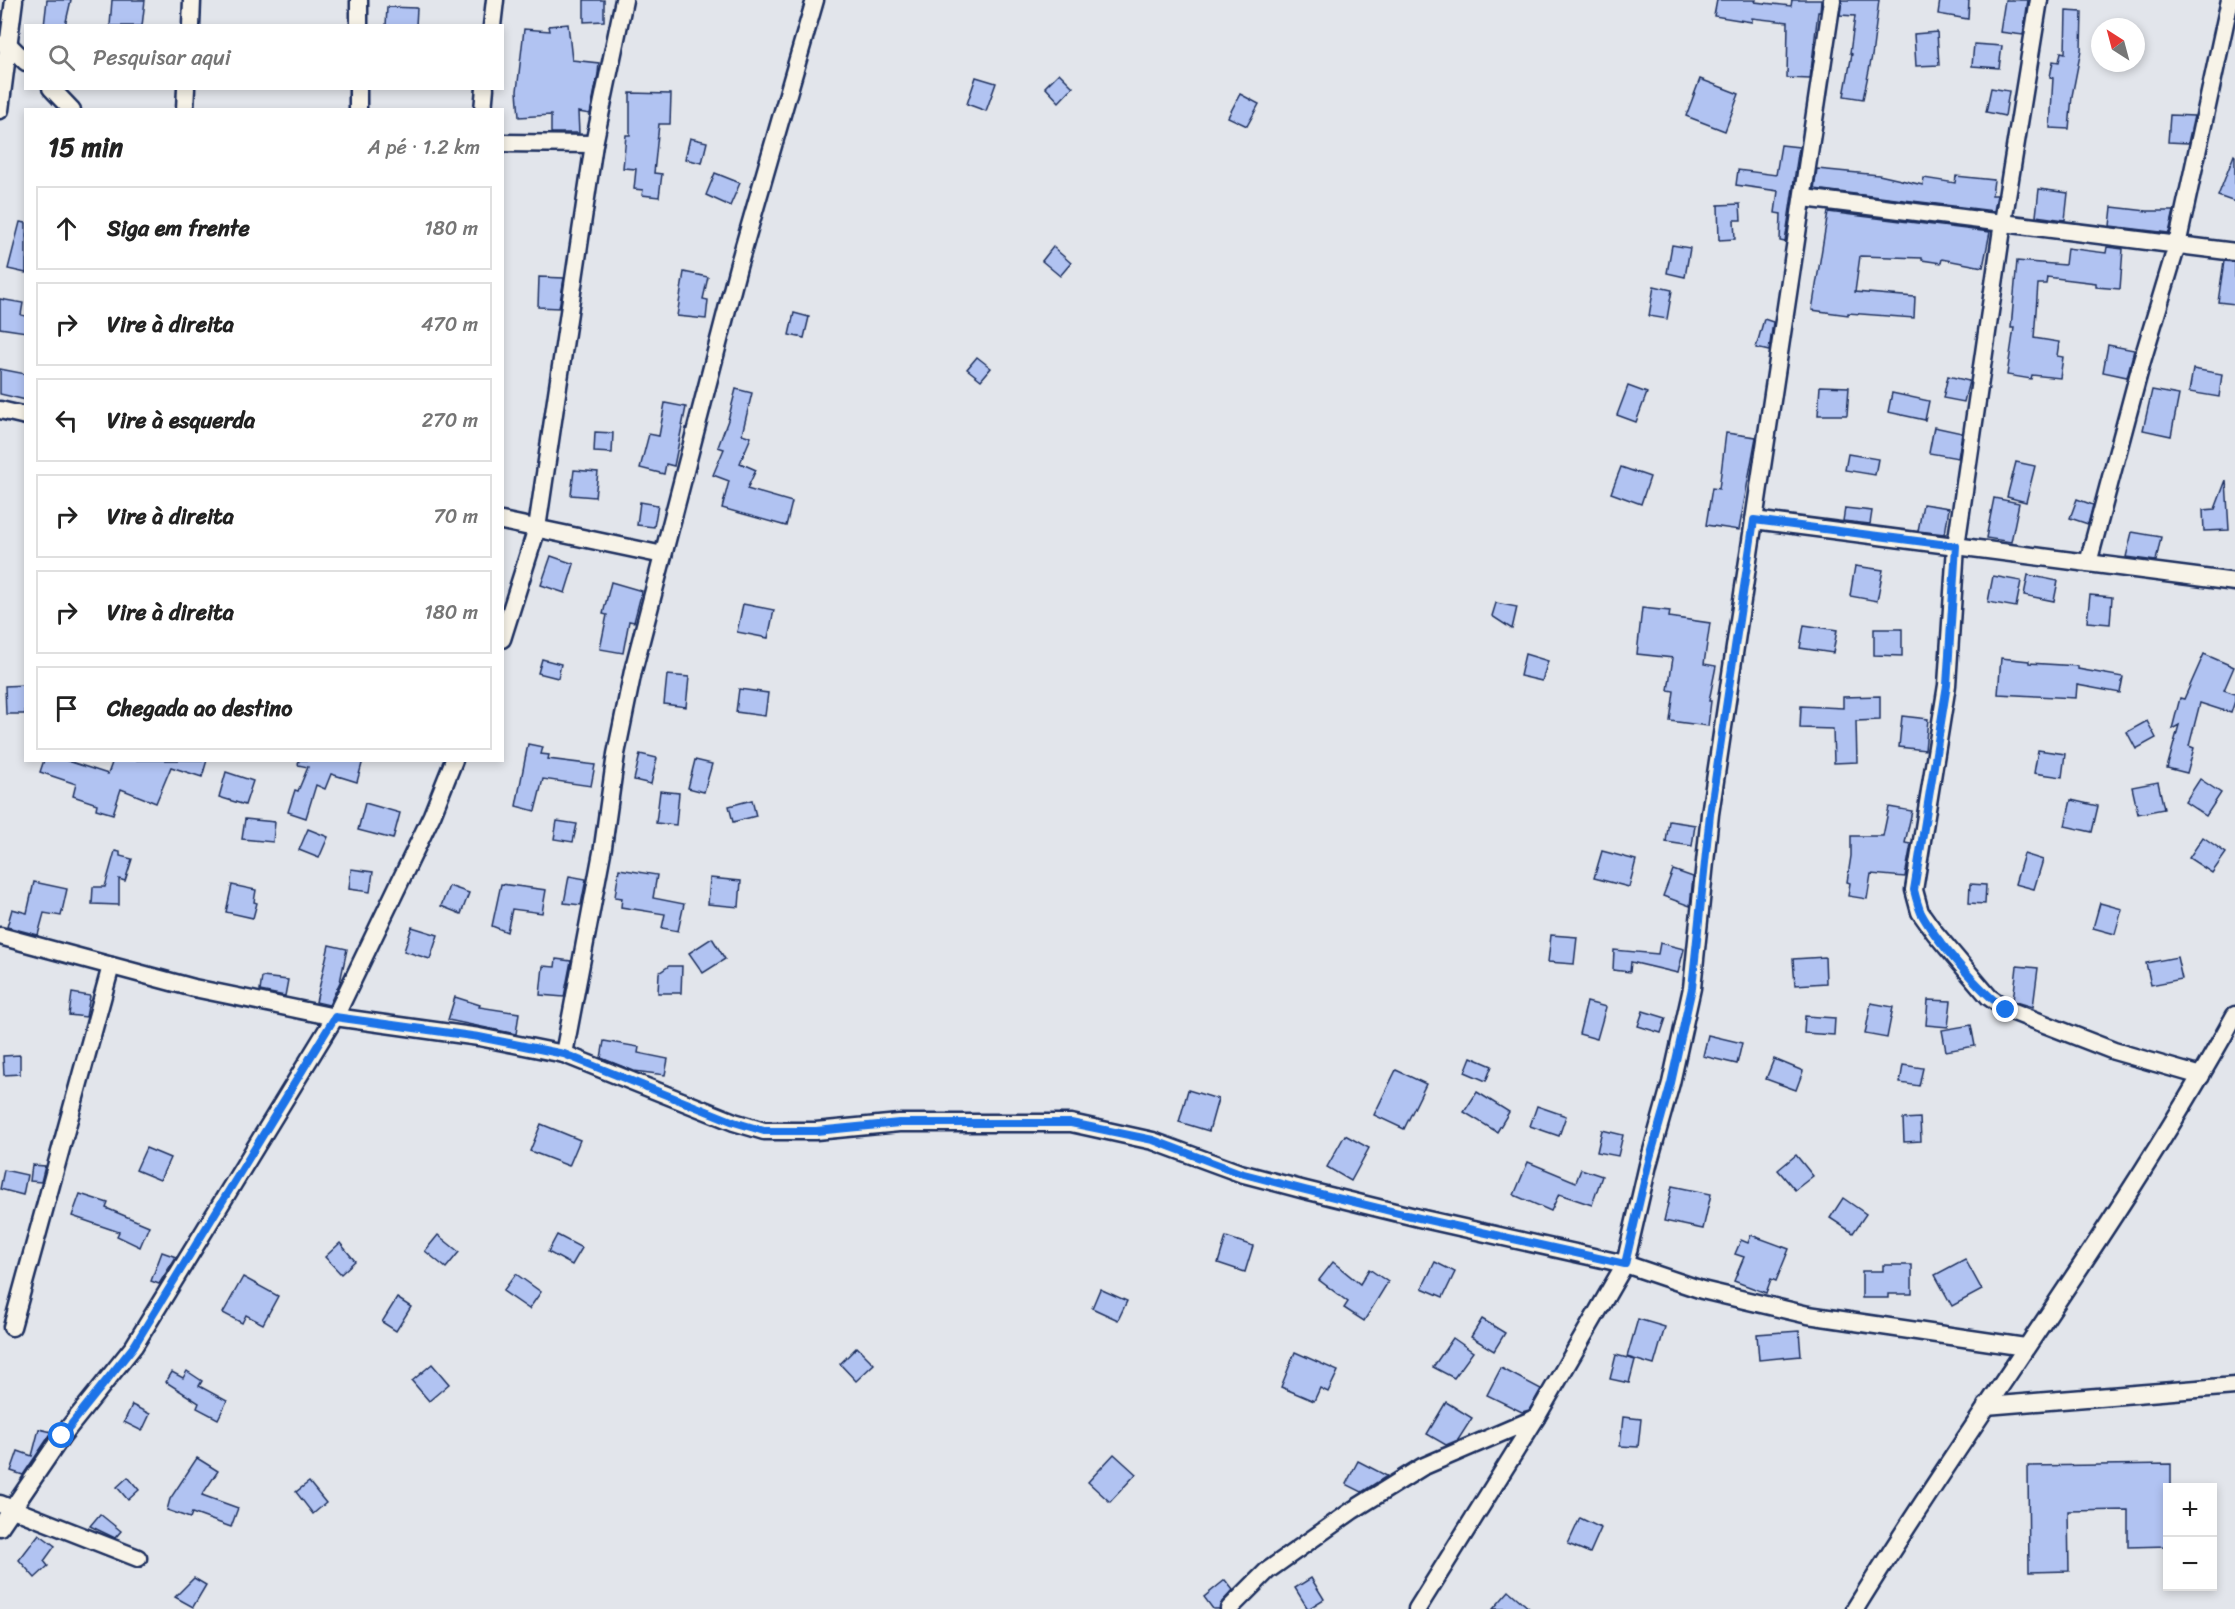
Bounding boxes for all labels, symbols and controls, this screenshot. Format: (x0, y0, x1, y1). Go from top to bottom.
north arrow (2091, 18, 2145, 72)
search box (24, 24, 504, 90)
text: Pesquisar aqui (93, 38, 231, 77)
icon: search (45, 41, 78, 74)
text: 15 min (48, 124, 123, 170)
text: A pé · 1.2 km (368, 130, 480, 165)
text: Siga em frente (107, 209, 250, 248)
text: 180 m (424, 211, 478, 246)
icon: ahead (50, 212, 83, 245)
text: Vire à direita (107, 305, 234, 344)
text: 470 m (421, 307, 478, 342)
icon: right (50, 308, 83, 341)
text: Vire à esquerda (107, 401, 255, 440)
text: 270 m (422, 403, 478, 438)
icon: left (50, 404, 83, 437)
text: Vire à direita (107, 497, 234, 536)
text: 70 m (433, 499, 478, 534)
icon: right (50, 500, 83, 533)
text: Vire à direita (107, 593, 234, 632)
text: 180 m (424, 595, 478, 630)
icon: right (50, 596, 83, 629)
text: Chegada ao destino (107, 689, 292, 728)
icon: arrive (50, 692, 83, 725)
route end (1992, 996, 2018, 1022)
route start (48, 1422, 74, 1448)
map controls (2163, 1483, 2217, 1591)
button: + (2163, 1483, 2217, 1537)
button: − (2163, 1537, 2217, 1591)

